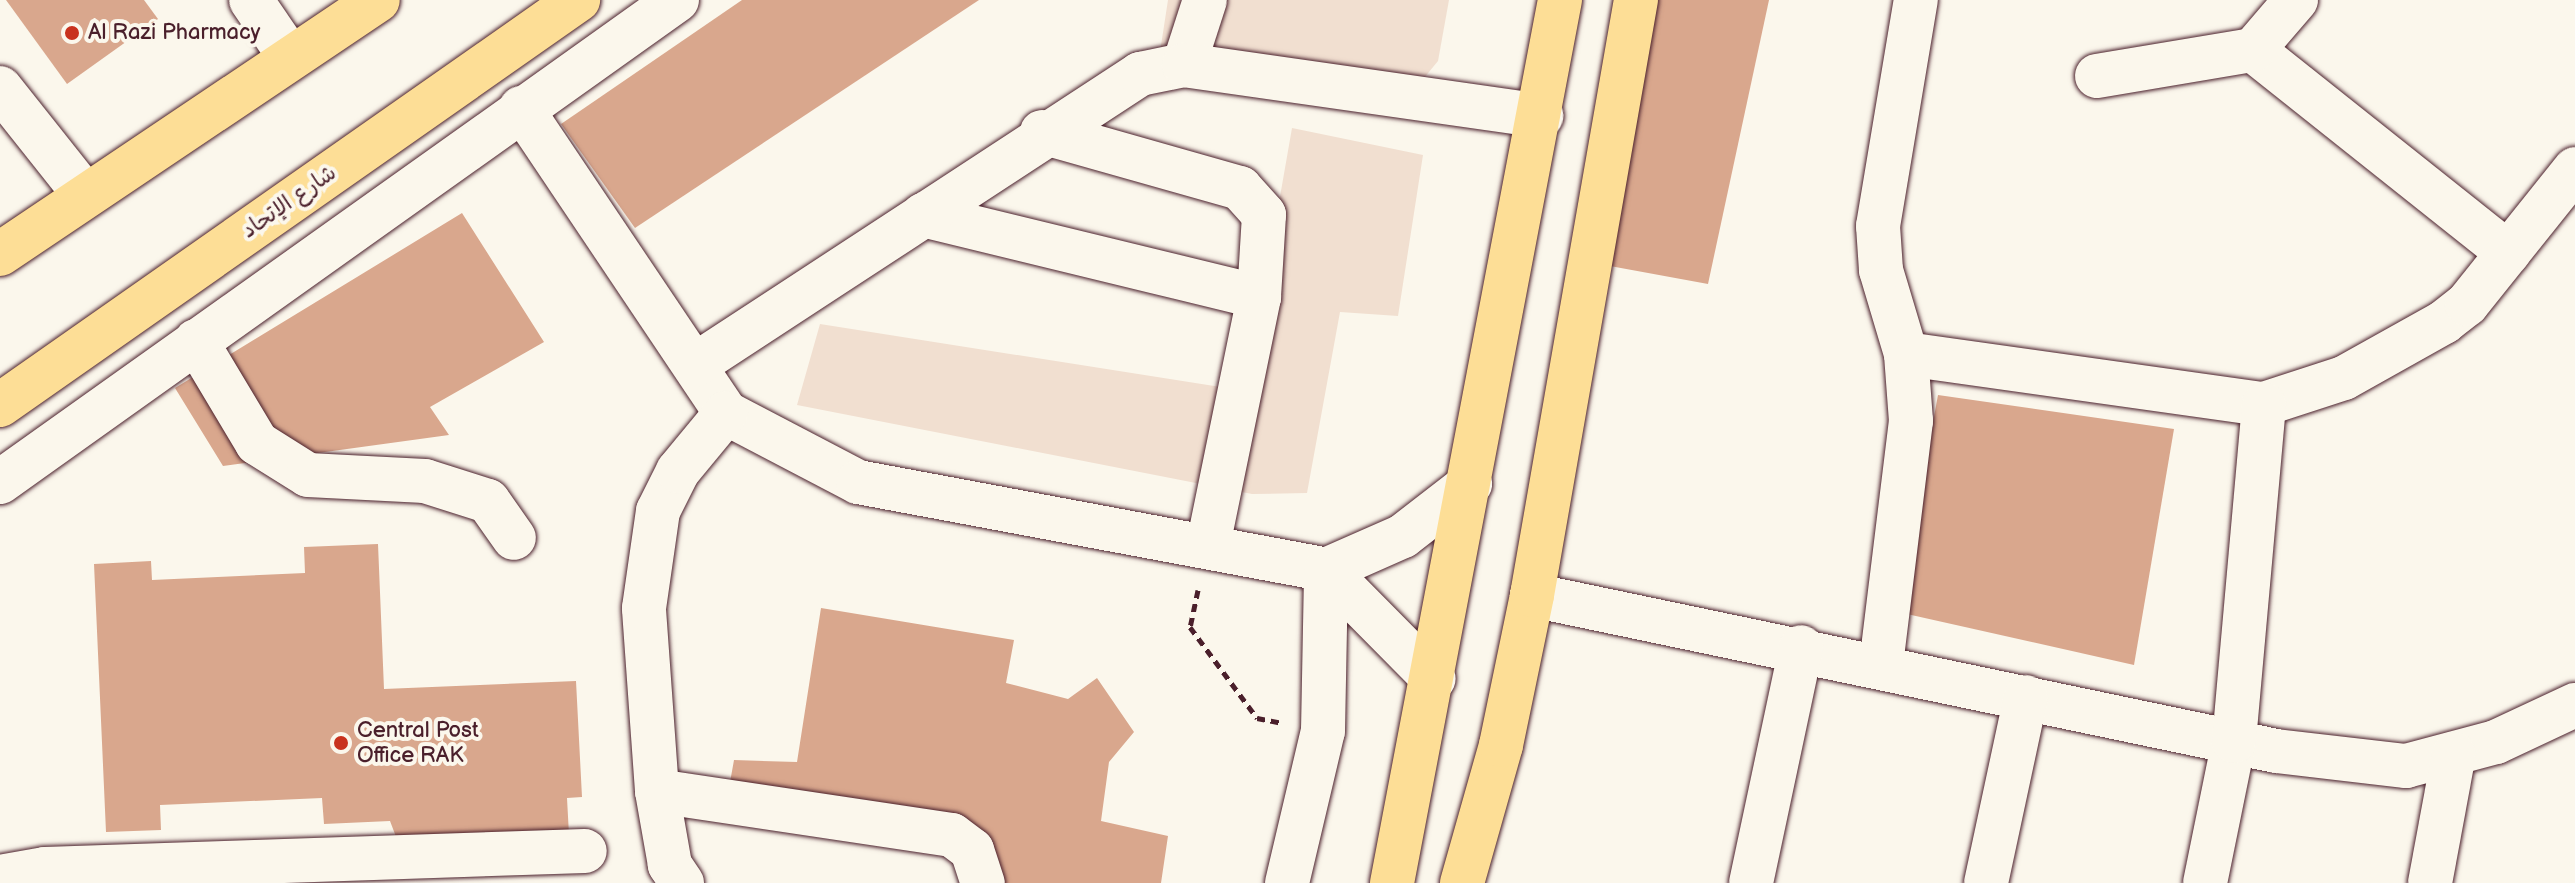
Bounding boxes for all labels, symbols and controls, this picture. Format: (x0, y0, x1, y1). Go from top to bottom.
place label: Al Razi Pharmacy (88, 20, 261, 46)
marker: Al Razi Pharmacy (63, 24, 81, 42)
street label: شارع الإتحاد (237, 160, 341, 244)
place label: Central Post Office RAK (357, 717, 479, 768)
marker: Central Post Office RAK (332, 734, 350, 752)

